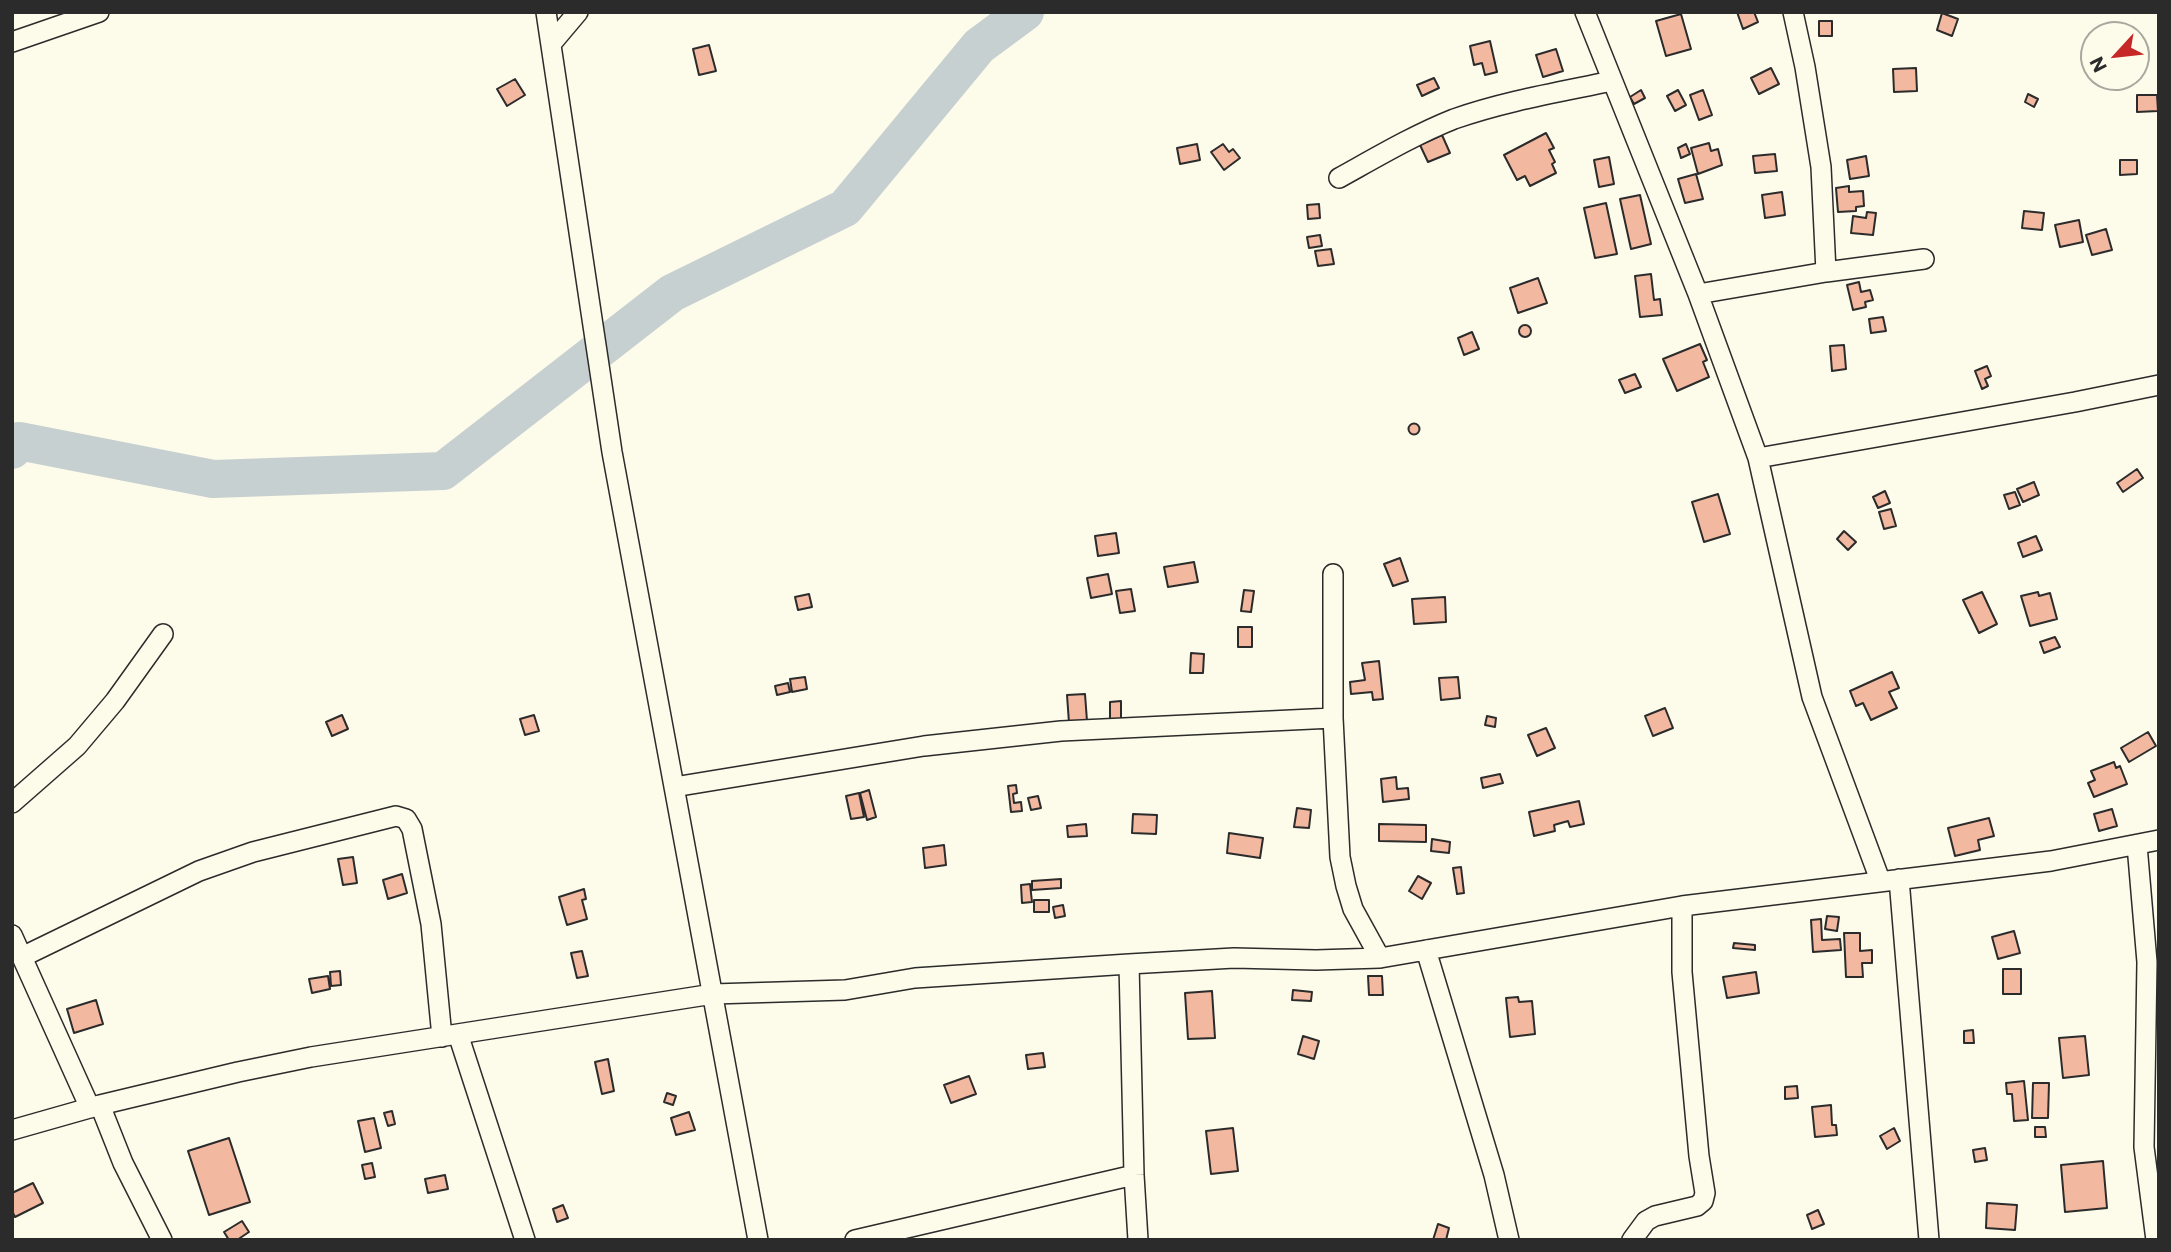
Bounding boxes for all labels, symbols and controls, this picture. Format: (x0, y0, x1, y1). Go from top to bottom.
north arrow (2080, 21, 2150, 91)
text: N (2084, 53, 2111, 76)

